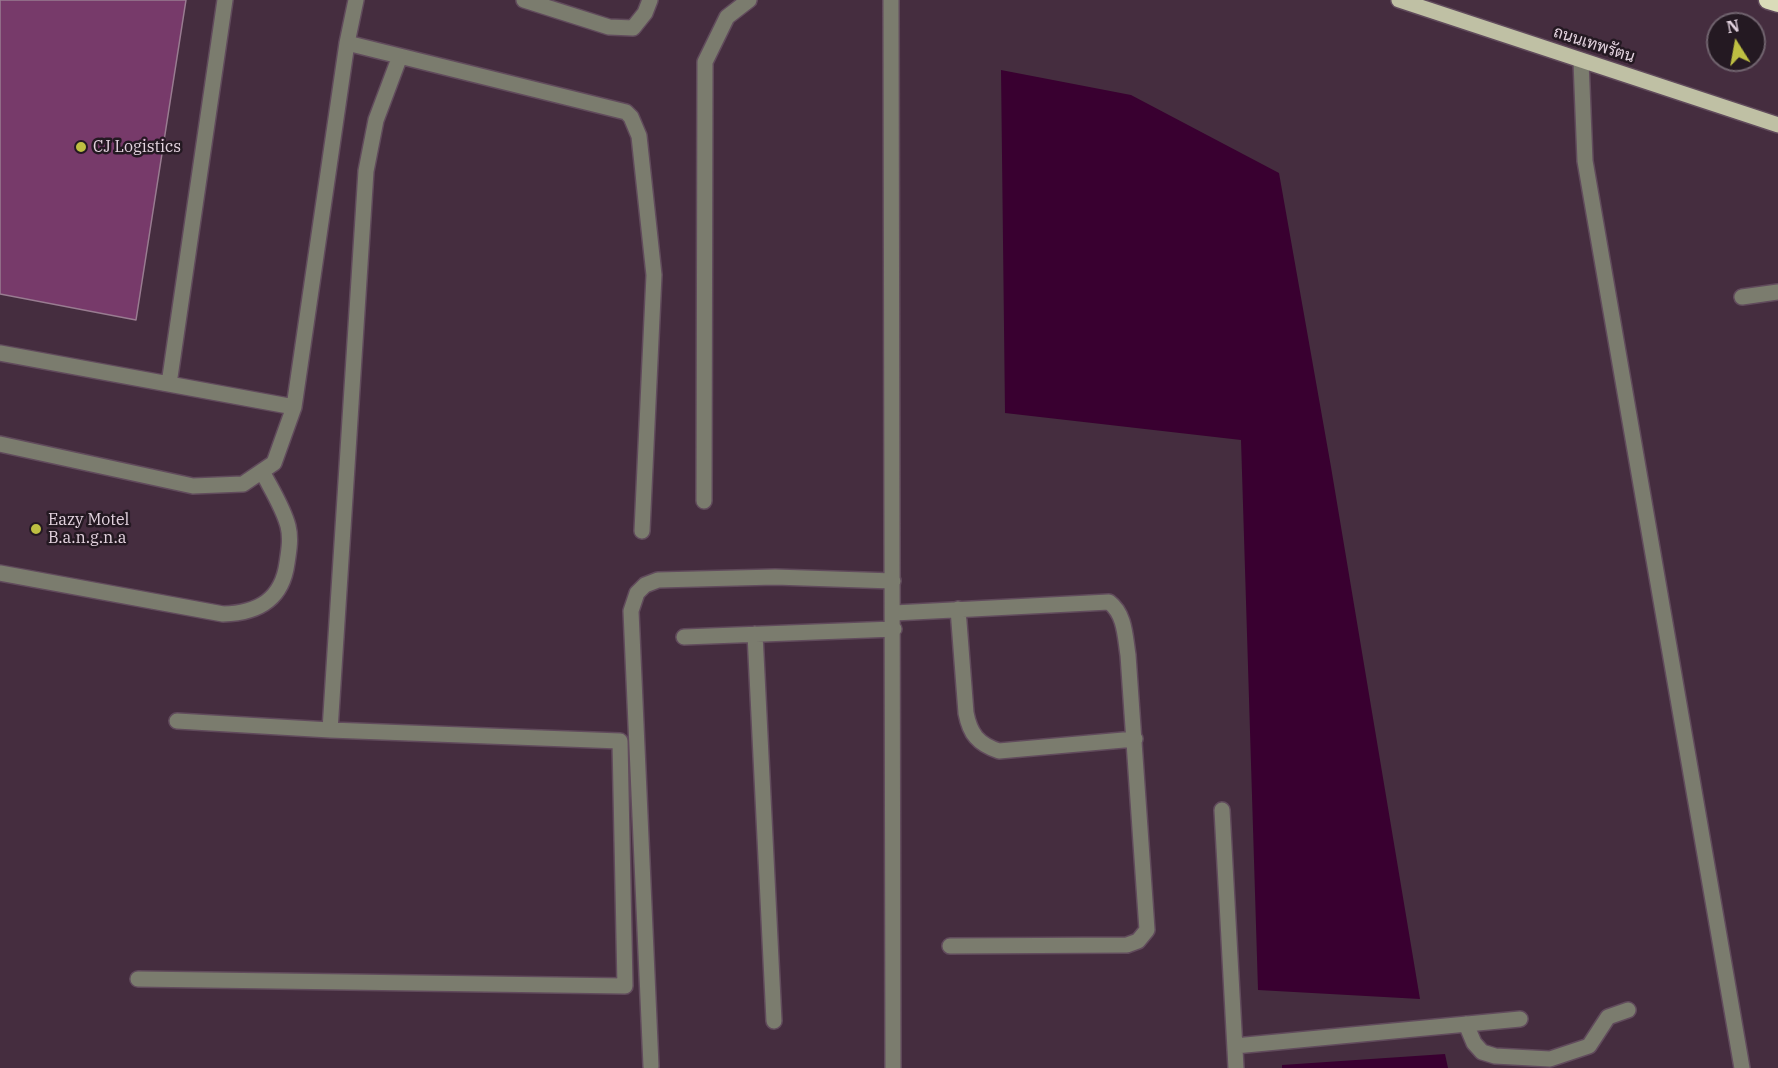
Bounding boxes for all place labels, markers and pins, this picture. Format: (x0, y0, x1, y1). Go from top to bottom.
place label: CJ Logistics (93, 137, 181, 157)
marker: CJ Logistics (74, 140, 88, 154)
place label: Eazy Motel B.a.n.g.n.a (48, 510, 129, 548)
marker: Eazy Motel B.a.n.g.n.a (29, 522, 43, 536)

